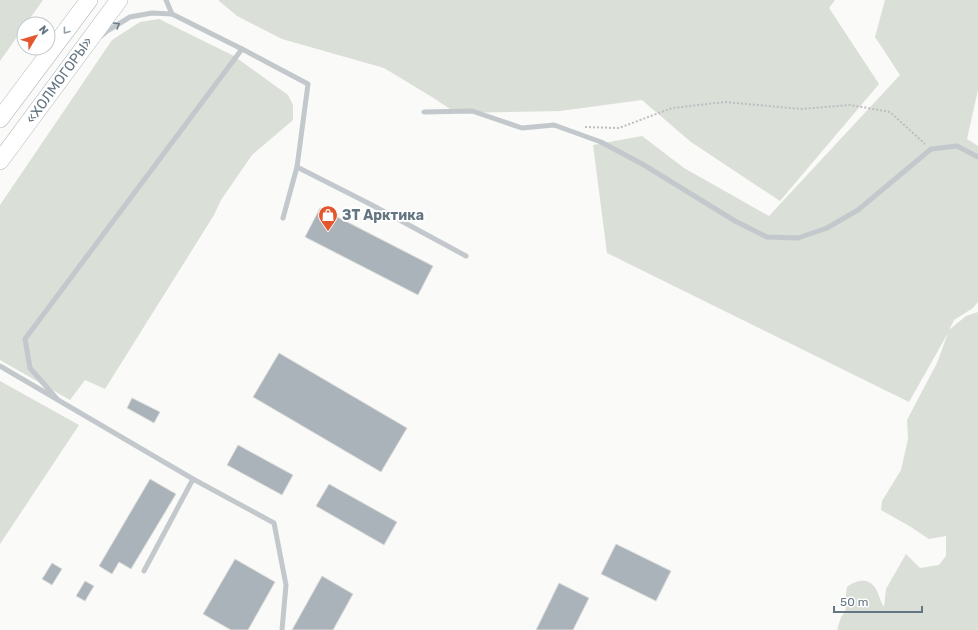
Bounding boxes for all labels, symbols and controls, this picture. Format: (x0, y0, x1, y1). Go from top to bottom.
north arrow (16, 16, 56, 56)
one-way arrow (113, 22, 120, 30)
text: N (36, 23, 51, 37)
one-way arrow (63, 27, 70, 34)
street label: «ХОЛМОГОРЫ» (22, 34, 97, 127)
shop icon: ЗТ Арктика (317, 204, 339, 232)
place label: ЗТ Арктика (342, 207, 424, 224)
scale bar (834, 588, 922, 614)
text: 50 m (840, 595, 868, 609)

